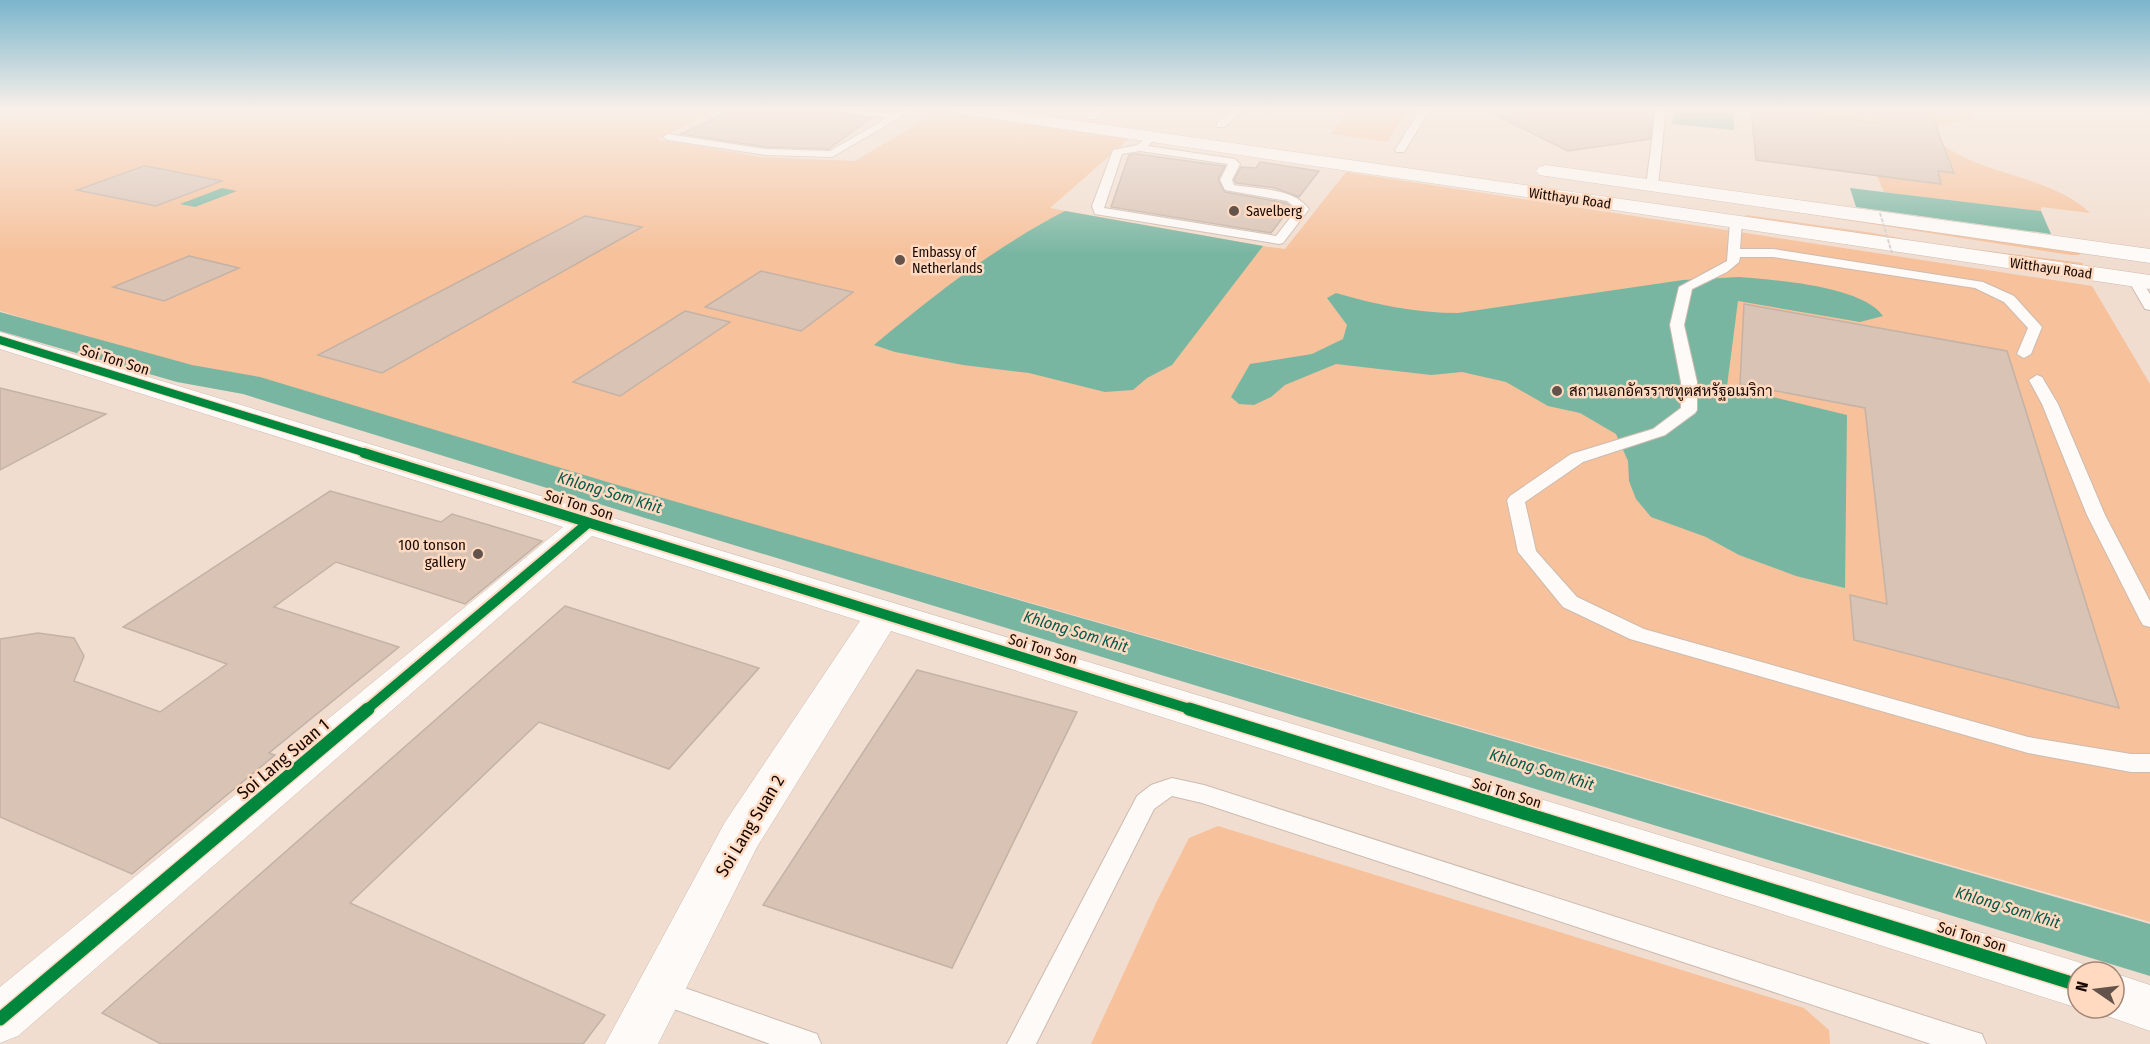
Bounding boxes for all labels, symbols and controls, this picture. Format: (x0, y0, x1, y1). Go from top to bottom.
street label: Witthayu Road (1528, 184, 1612, 213)
place label: Savelberg (1246, 203, 1302, 220)
marker: Savelberg (1227, 204, 1241, 218)
place label: Embassy of Netherlands (912, 244, 983, 277)
marker: Embassy of Netherlands (893, 253, 907, 267)
street label: Witthayu Road (2009, 254, 2093, 283)
street label: Soi Ton Son (78, 341, 152, 379)
place label: สถานเอกอัครราชทูตสหรัฐอเมริกา (1569, 382, 1772, 401)
marker: สถานเอกอัครราชทูตสหรัฐอเมริกา (1550, 384, 1564, 398)
water label: Khlong Som Khit (555, 468, 665, 518)
street label: Soi Ton Son (542, 486, 616, 524)
place label: 100 tonson gallery (398, 536, 466, 571)
marker: 100 tonson gallery (471, 547, 485, 561)
water label: Khlong Som Khit (1021, 607, 1131, 657)
street label: Soi Ton Son (1006, 630, 1080, 668)
street label: Soi Lang Suan 1 (232, 714, 334, 804)
water label: Khlong Som Khit (1487, 745, 1597, 795)
street label: Soi Lang Suan 2 (711, 771, 789, 881)
street label: Soi Ton Son (1470, 774, 1544, 812)
water label: Khlong Som Khit (1953, 883, 2063, 933)
street label: Soi Ton Son (1935, 918, 2009, 956)
north arrow (2066, 960, 2126, 1020)
text: N (2072, 980, 2092, 993)

